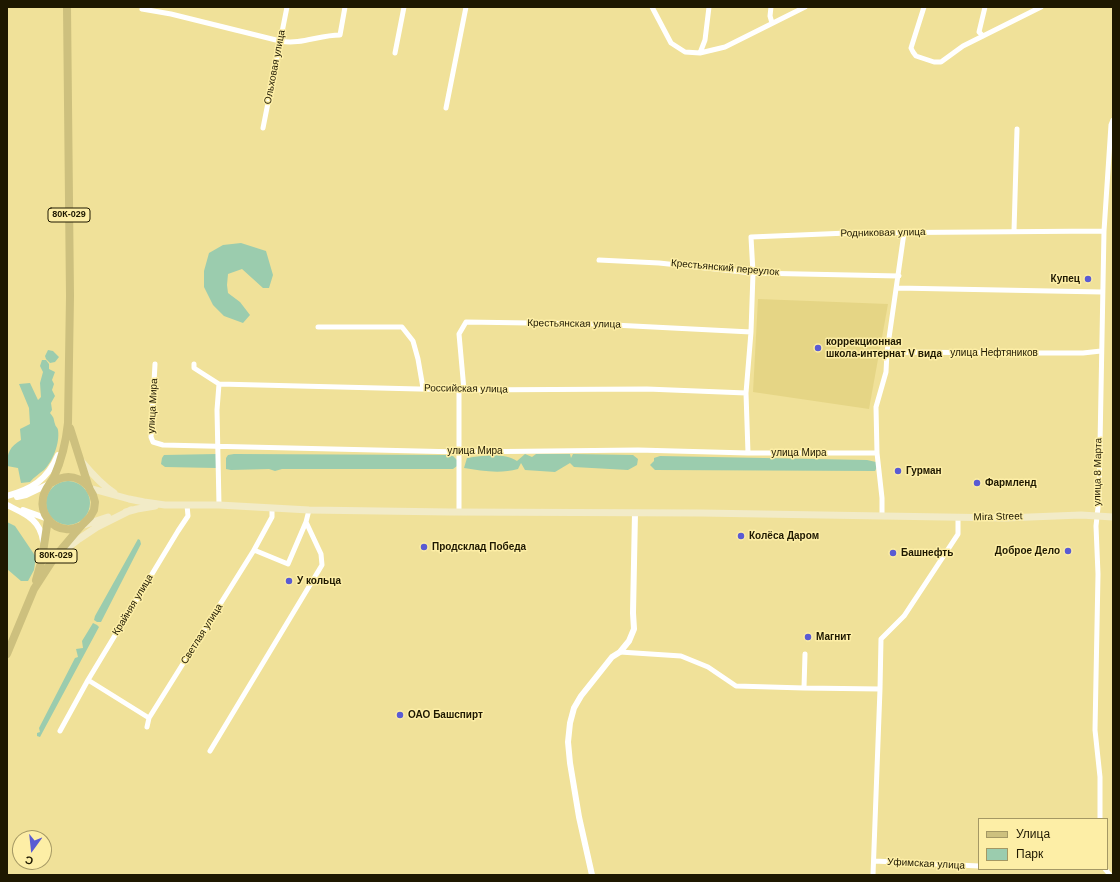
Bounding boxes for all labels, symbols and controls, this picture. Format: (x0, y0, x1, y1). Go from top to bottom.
street label: Ольховая улица (262, 29, 288, 105)
road number: 80К-029 (48, 208, 90, 222)
street label: Родниковая улица (840, 226, 926, 240)
street label: Крестьянский переулок (670, 257, 780, 279)
place label: Купец (1051, 273, 1080, 285)
marker: Купец (1083, 274, 1093, 284)
street label: Крестьянская улица (527, 317, 621, 331)
place label: коррекционная школа-интернат V вида (826, 336, 942, 360)
marker: коррекционная школа-интернат V вида (813, 343, 823, 353)
street label: улица Нефтяников (950, 347, 1038, 359)
street label: улица Мира (146, 378, 160, 434)
street label: Российская улица (424, 382, 508, 396)
street label: улица 8 Марта (1091, 438, 1105, 506)
street label: улица Мира (447, 445, 503, 457)
street label: улица Мира (771, 447, 827, 459)
place label: Гурман (906, 465, 942, 477)
marker: Гурман (893, 466, 903, 476)
place label: Фармленд (985, 477, 1037, 489)
marker: Фармленд (972, 478, 982, 488)
street label: Mira Street (973, 511, 1023, 523)
place label: Колёса Даром (749, 530, 819, 542)
marker: Колёса Даром (736, 531, 746, 541)
place label: Продсклад Победа (432, 541, 526, 553)
marker: Продсклад Победа (419, 542, 429, 552)
place label: Доброе Дело (995, 545, 1060, 557)
marker: Доброе Дело (1063, 546, 1073, 556)
place label: Башнефть (901, 547, 953, 559)
marker: Башнефть (888, 548, 898, 558)
road number: 80К-029 (35, 549, 77, 563)
street label: Крайняя улица (110, 572, 156, 638)
place label: У кольца (297, 575, 341, 587)
marker: У кольца (284, 576, 294, 586)
street label: Светлая улица (179, 602, 225, 666)
place label: Магнит (816, 631, 851, 643)
marker: Магнит (803, 632, 813, 642)
place label: ОАО Башспирт (408, 709, 483, 721)
marker: ОАО Башспирт (395, 710, 405, 720)
legend (978, 818, 1108, 870)
text: Улица (1016, 827, 1050, 841)
north arrow (12, 830, 52, 870)
text: Парк (1016, 847, 1043, 861)
text: С (24, 854, 35, 867)
street label: Уфимская улица (887, 856, 965, 872)

